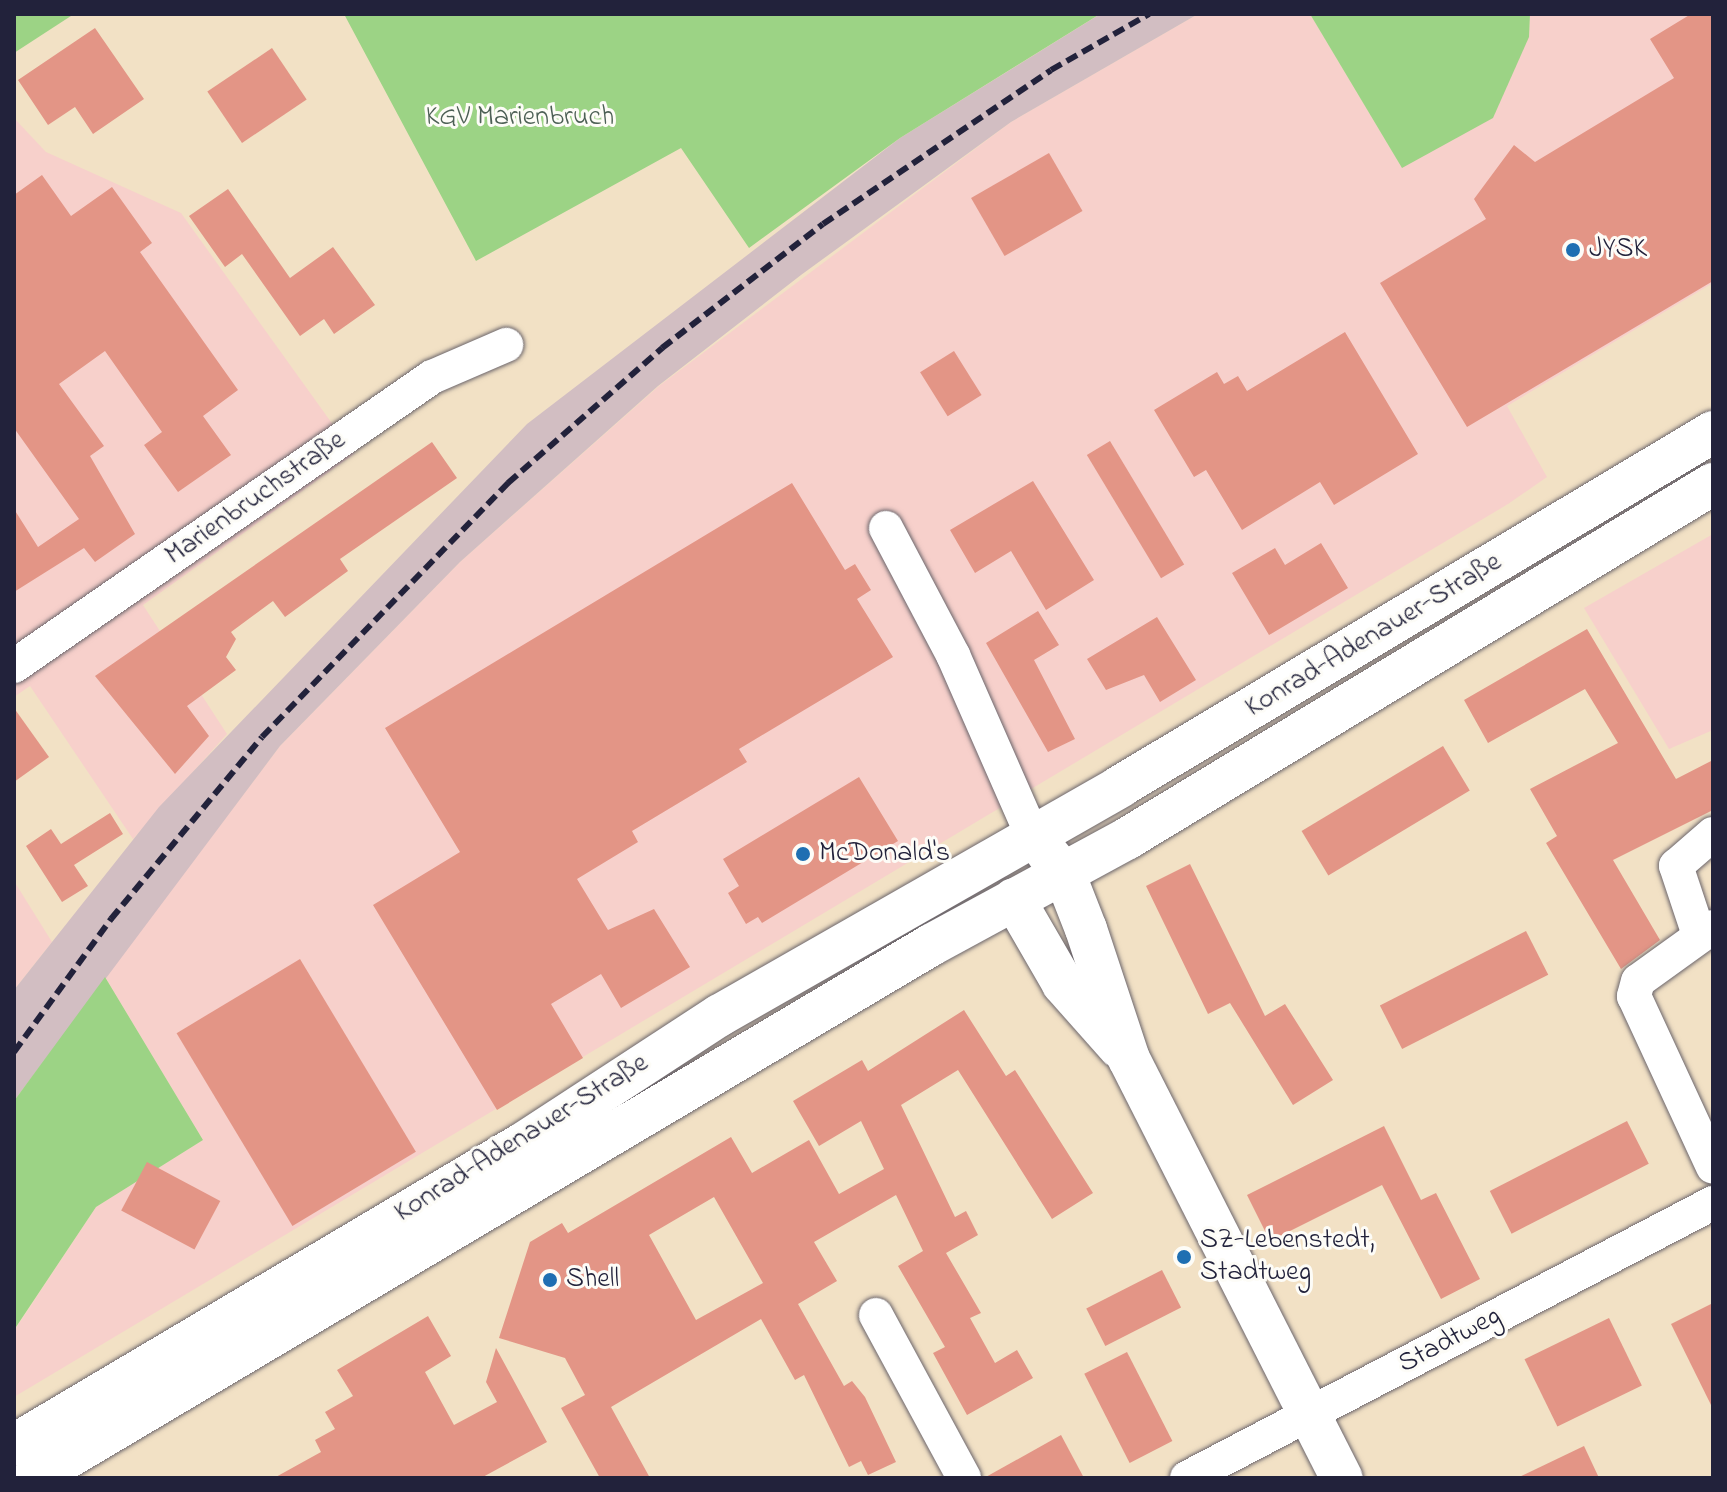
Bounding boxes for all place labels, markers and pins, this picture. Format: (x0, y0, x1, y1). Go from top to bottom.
place label: JYSK (1589, 233, 1647, 267)
marker: JYSK (1564, 241, 1582, 259)
place label: McDonald's (819, 837, 950, 871)
marker: McDonald's (794, 845, 812, 863)
place label: SZ-Lebenstedt, Stadtweg (1200, 1224, 1375, 1290)
marker: SZ-Lebenstedt, Stadtweg (1175, 1248, 1193, 1266)
place label: Shell (566, 1263, 619, 1297)
marker: Shell (541, 1271, 559, 1289)

